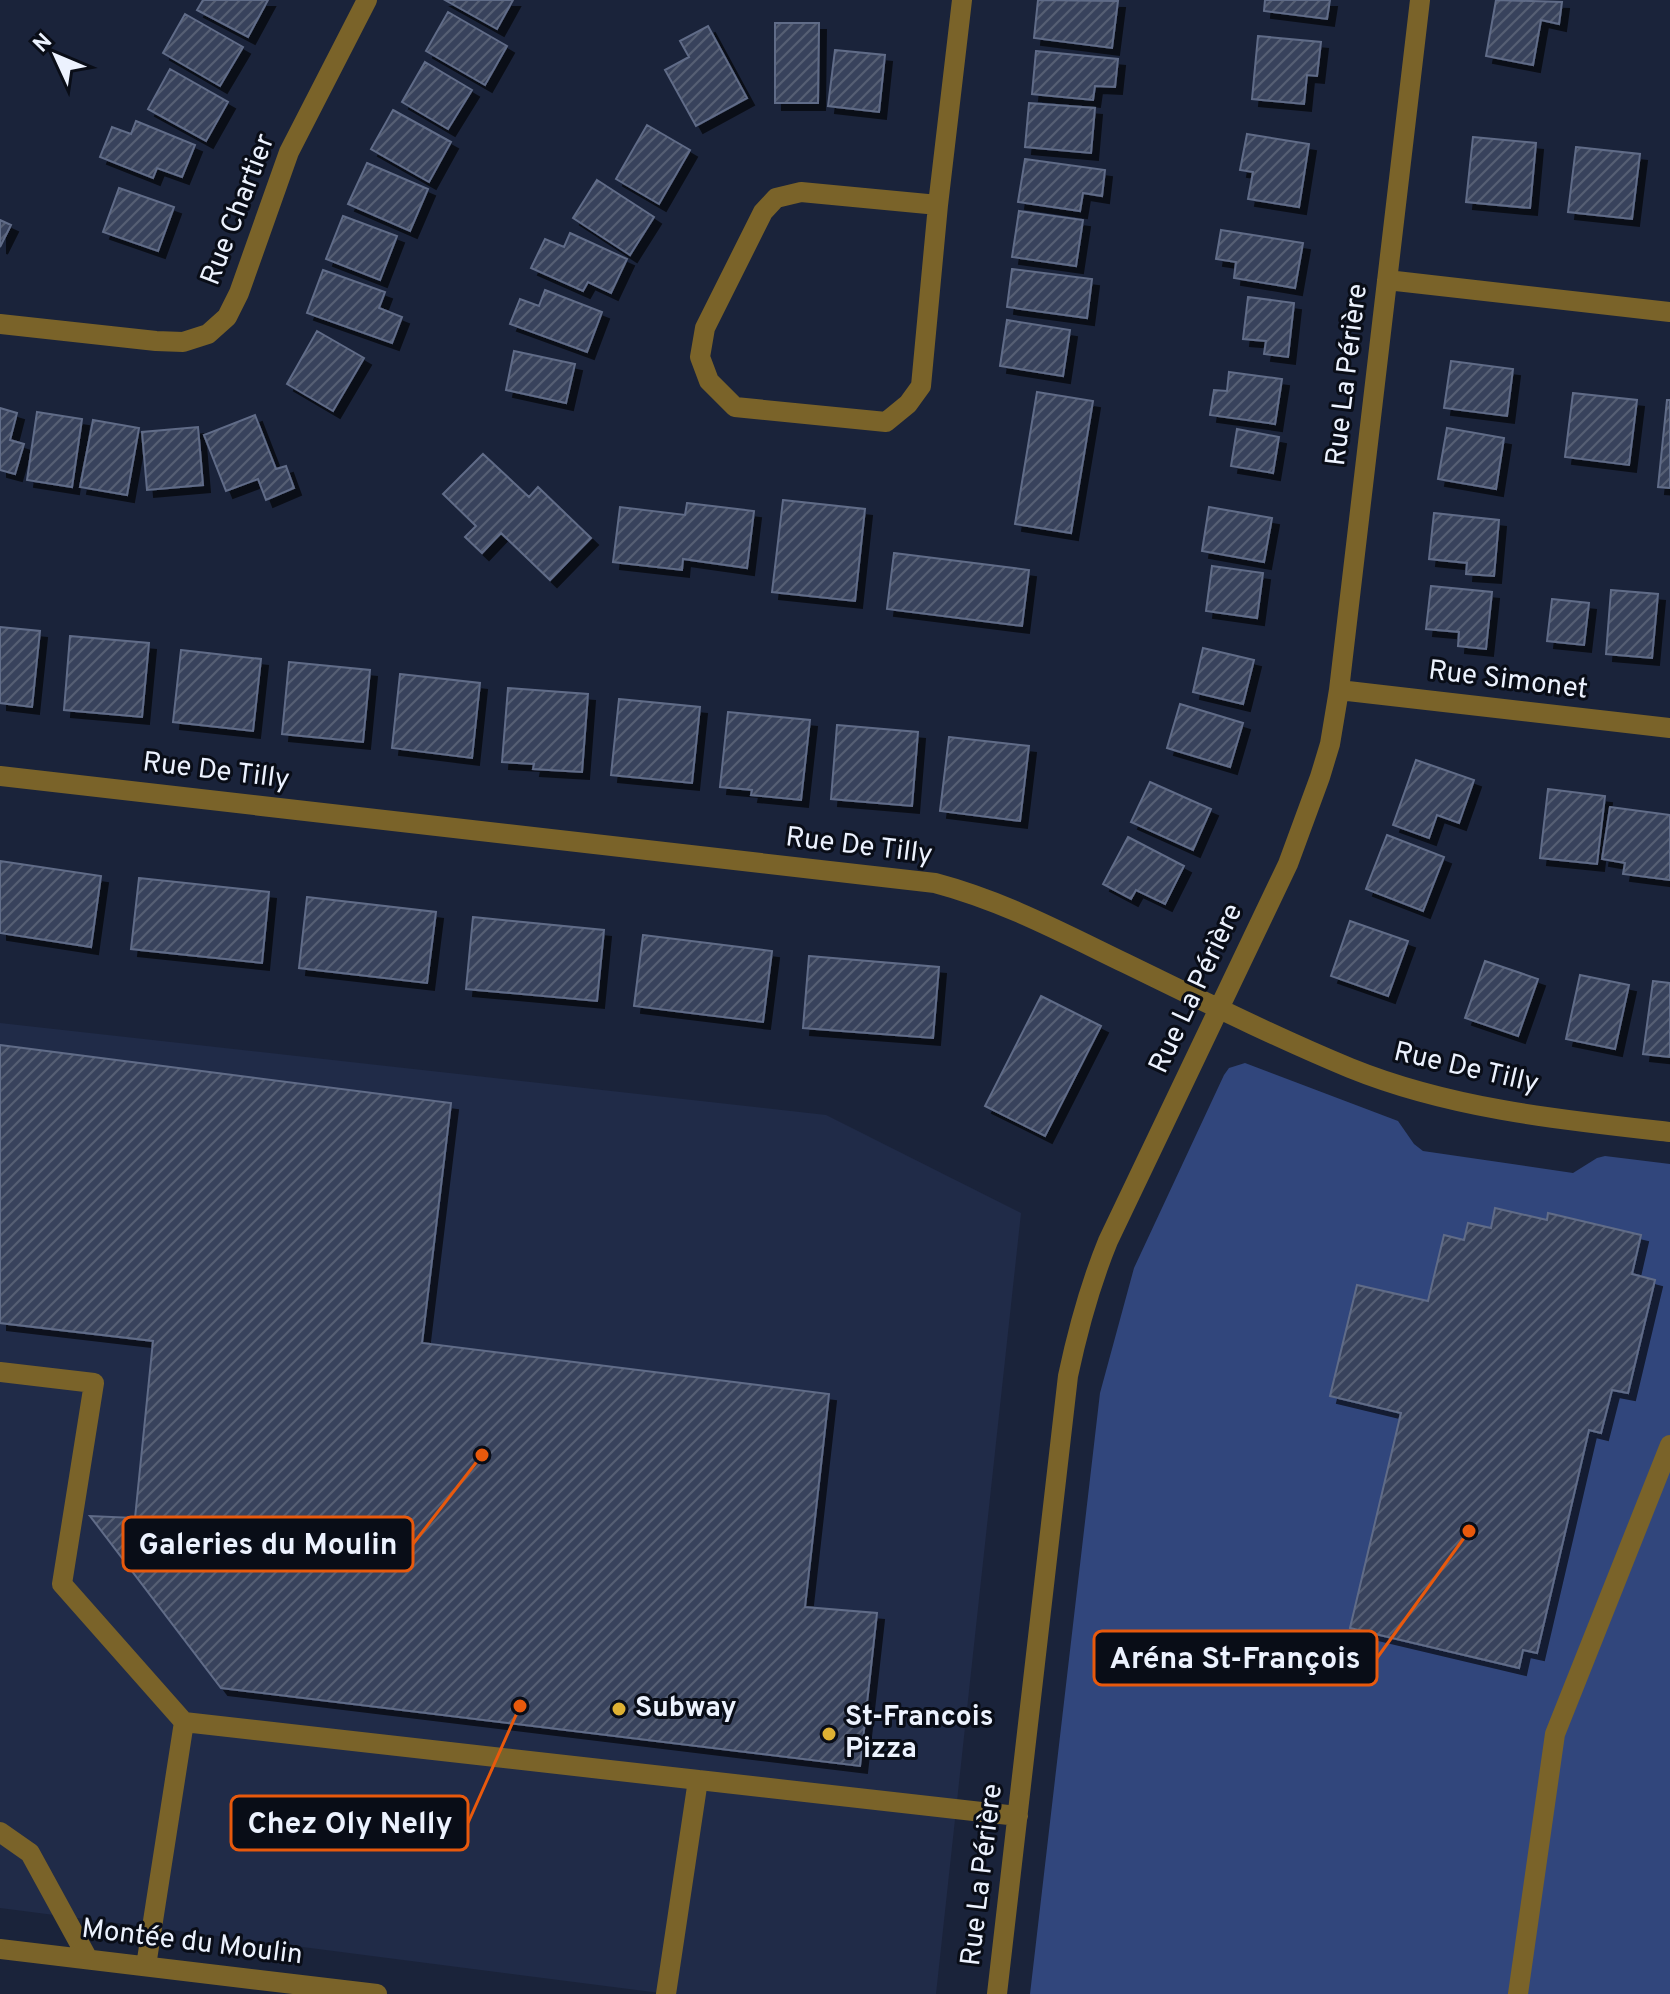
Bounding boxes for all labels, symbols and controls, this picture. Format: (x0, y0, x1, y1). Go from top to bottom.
north arrow (16, 16, 96, 96)
text: N (28, 29, 59, 59)
street label: Rue Chartier (194, 129, 284, 291)
street label: Rue La Périère (1319, 282, 1377, 468)
street label: Rue Simonet (1426, 653, 1590, 709)
street label: Rue De Tilly (140, 745, 292, 799)
street label: Rue De Tilly (783, 820, 935, 874)
street label: Rue La Périère (1142, 898, 1252, 1080)
street label: Rue De Tilly (1390, 1035, 1542, 1103)
callout: Galeries du Moulin (123, 1517, 413, 1571)
text: Galeries du Moulin (139, 1528, 397, 1565)
callout: Aréna St-François (1094, 1631, 1377, 1685)
text: Aréna St-François (1110, 1642, 1361, 1679)
place label: Subway (635, 1691, 737, 1727)
marker: Subway (610, 1700, 628, 1718)
place label: St-Francois Pizza (845, 1700, 993, 1768)
marker: St-Francois Pizza (820, 1725, 838, 1743)
street label: Rue La Périère (954, 1782, 1012, 1968)
callout: Chez Oly Nelly (231, 1796, 468, 1850)
text: Chez Oly Nelly (248, 1807, 452, 1844)
street label: Montée du Moulin (79, 1912, 305, 1974)

